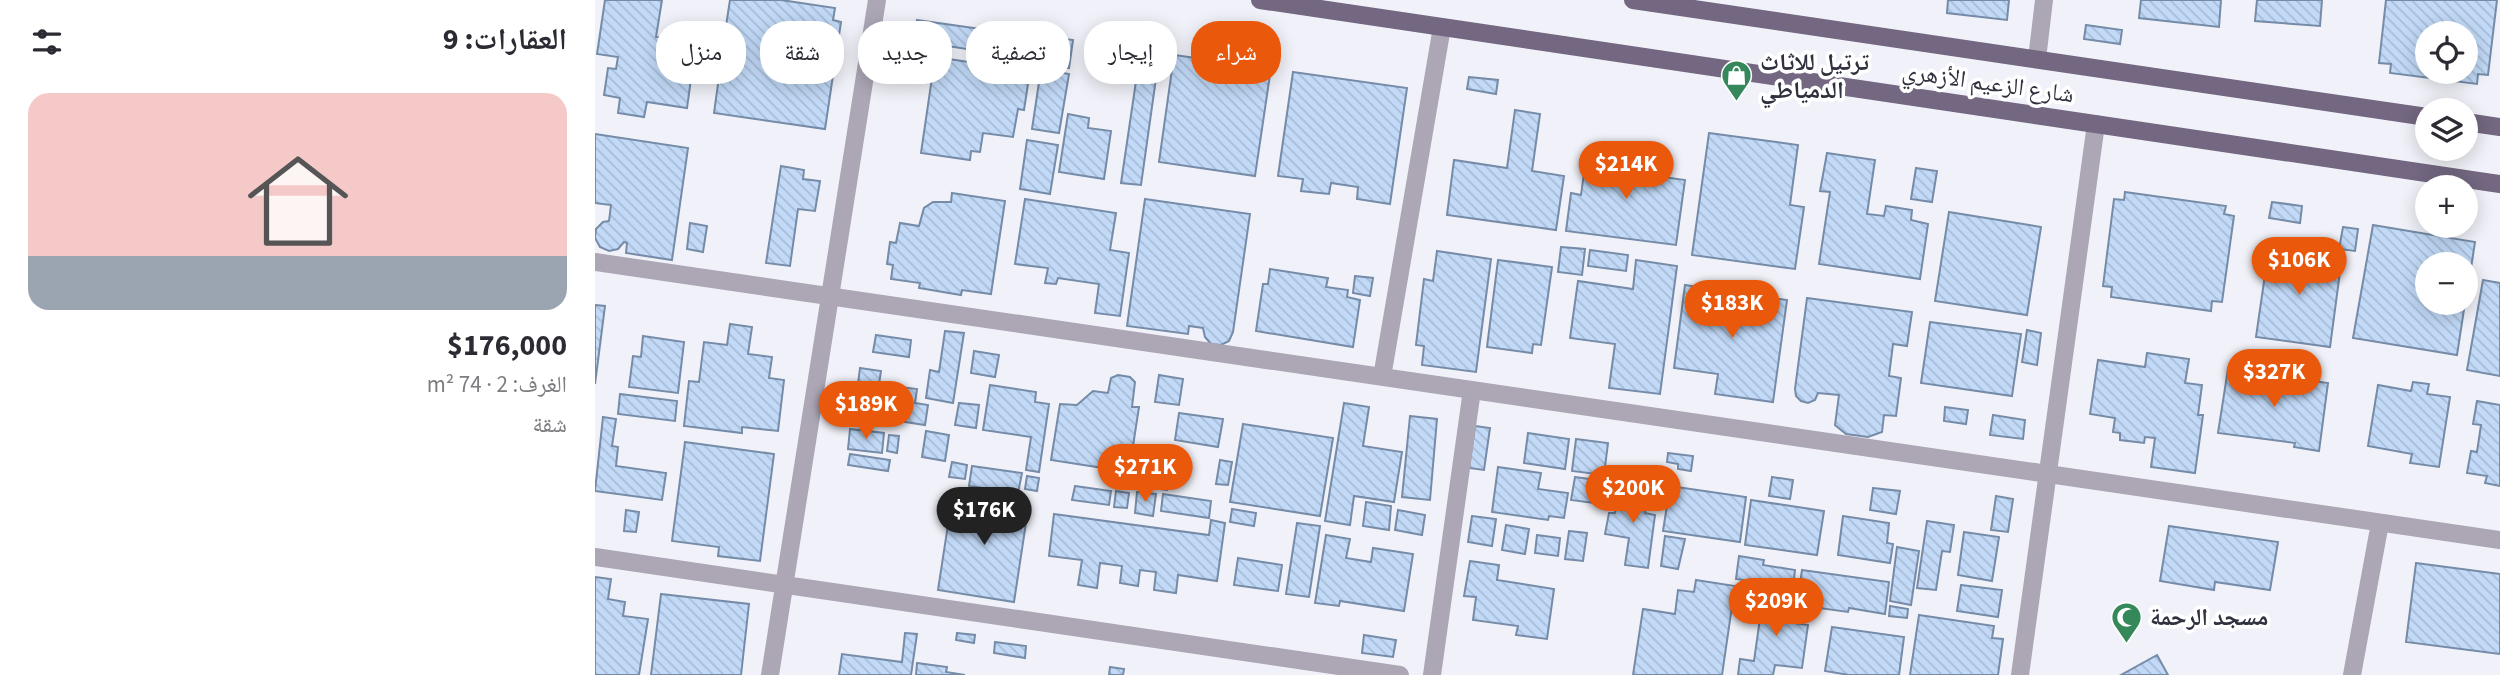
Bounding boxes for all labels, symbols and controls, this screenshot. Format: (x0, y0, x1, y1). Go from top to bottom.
text: العقارات: 9 (443, 18, 567, 61)
chip: منزل (656, 21, 746, 84)
chip: شقة (760, 21, 844, 84)
chip: جديد (858, 21, 952, 84)
chip: تصفية (966, 21, 1070, 84)
chip: إيجار (1084, 21, 1177, 84)
chip: شراء (1191, 21, 1281, 84)
map controls (2415, 21, 2478, 315)
button: locate (2415, 21, 2478, 84)
icon: filters (28, 23, 66, 61)
place label: ترتيل للاثاث الدمياطي (1760, 45, 1870, 108)
street label: شارع الزعيم الأزهري (1900, 54, 2076, 113)
shop icon: ترتيل للاثاث الدمياطي (1720, 59, 1754, 103)
button: layers (2415, 98, 2478, 161)
icon: home (235, 138, 361, 264)
pin: $214K (1577, 142, 1675, 201)
text: $214K (1595, 147, 1657, 180)
button: + (2415, 175, 2478, 238)
pin: $106K (2250, 238, 2348, 297)
text: $106K (2268, 243, 2330, 276)
button: − (2415, 252, 2478, 315)
pin: $183K (1683, 280, 1781, 340)
text: $183K (1701, 286, 1763, 319)
text: $176,000 (447, 324, 567, 367)
pin: $327K (2225, 350, 2323, 409)
text: $327K (2243, 355, 2305, 388)
text: الغرف: 2 · 74 m² (427, 368, 567, 401)
pin: $189K (817, 382, 915, 441)
text: $189K (835, 387, 897, 420)
text: شقة (533, 408, 567, 441)
pin: $271K (1096, 444, 1194, 504)
text: $271K (1114, 450, 1176, 483)
pin: $200K (1584, 466, 1682, 525)
text: $200K (1602, 471, 1664, 504)
pin: $176K (935, 488, 1033, 547)
text: $176K (953, 493, 1015, 526)
pin: $209K (1727, 578, 1825, 638)
text: $209K (1745, 584, 1807, 617)
mosque icon: مسجد الرحمة (2110, 600, 2144, 644)
place label: مسجد الرحمة (2150, 600, 2268, 635)

